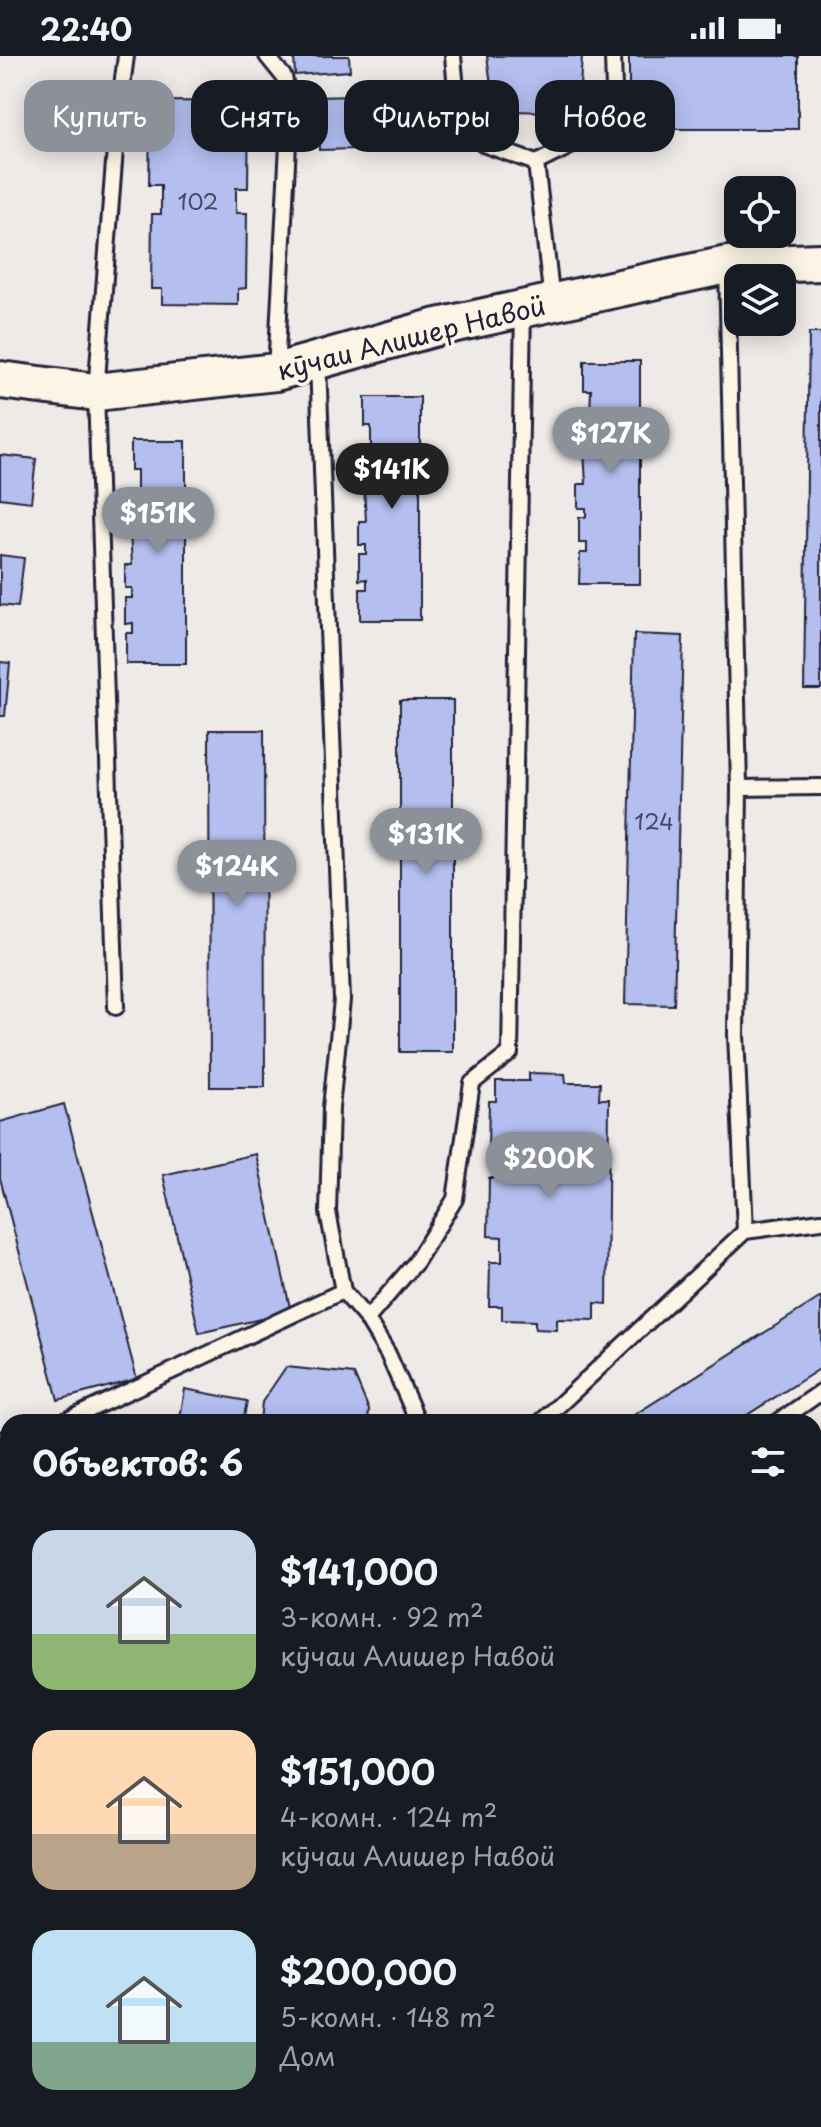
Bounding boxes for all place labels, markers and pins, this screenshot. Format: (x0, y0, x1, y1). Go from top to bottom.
pin: $127K (555, 407, 667, 475)
pin: $141K (336, 443, 448, 511)
pin: $151K (102, 487, 214, 555)
pin: $131K (370, 808, 482, 876)
pin: $124K (181, 840, 293, 908)
pin: $200K (493, 1132, 605, 1200)

